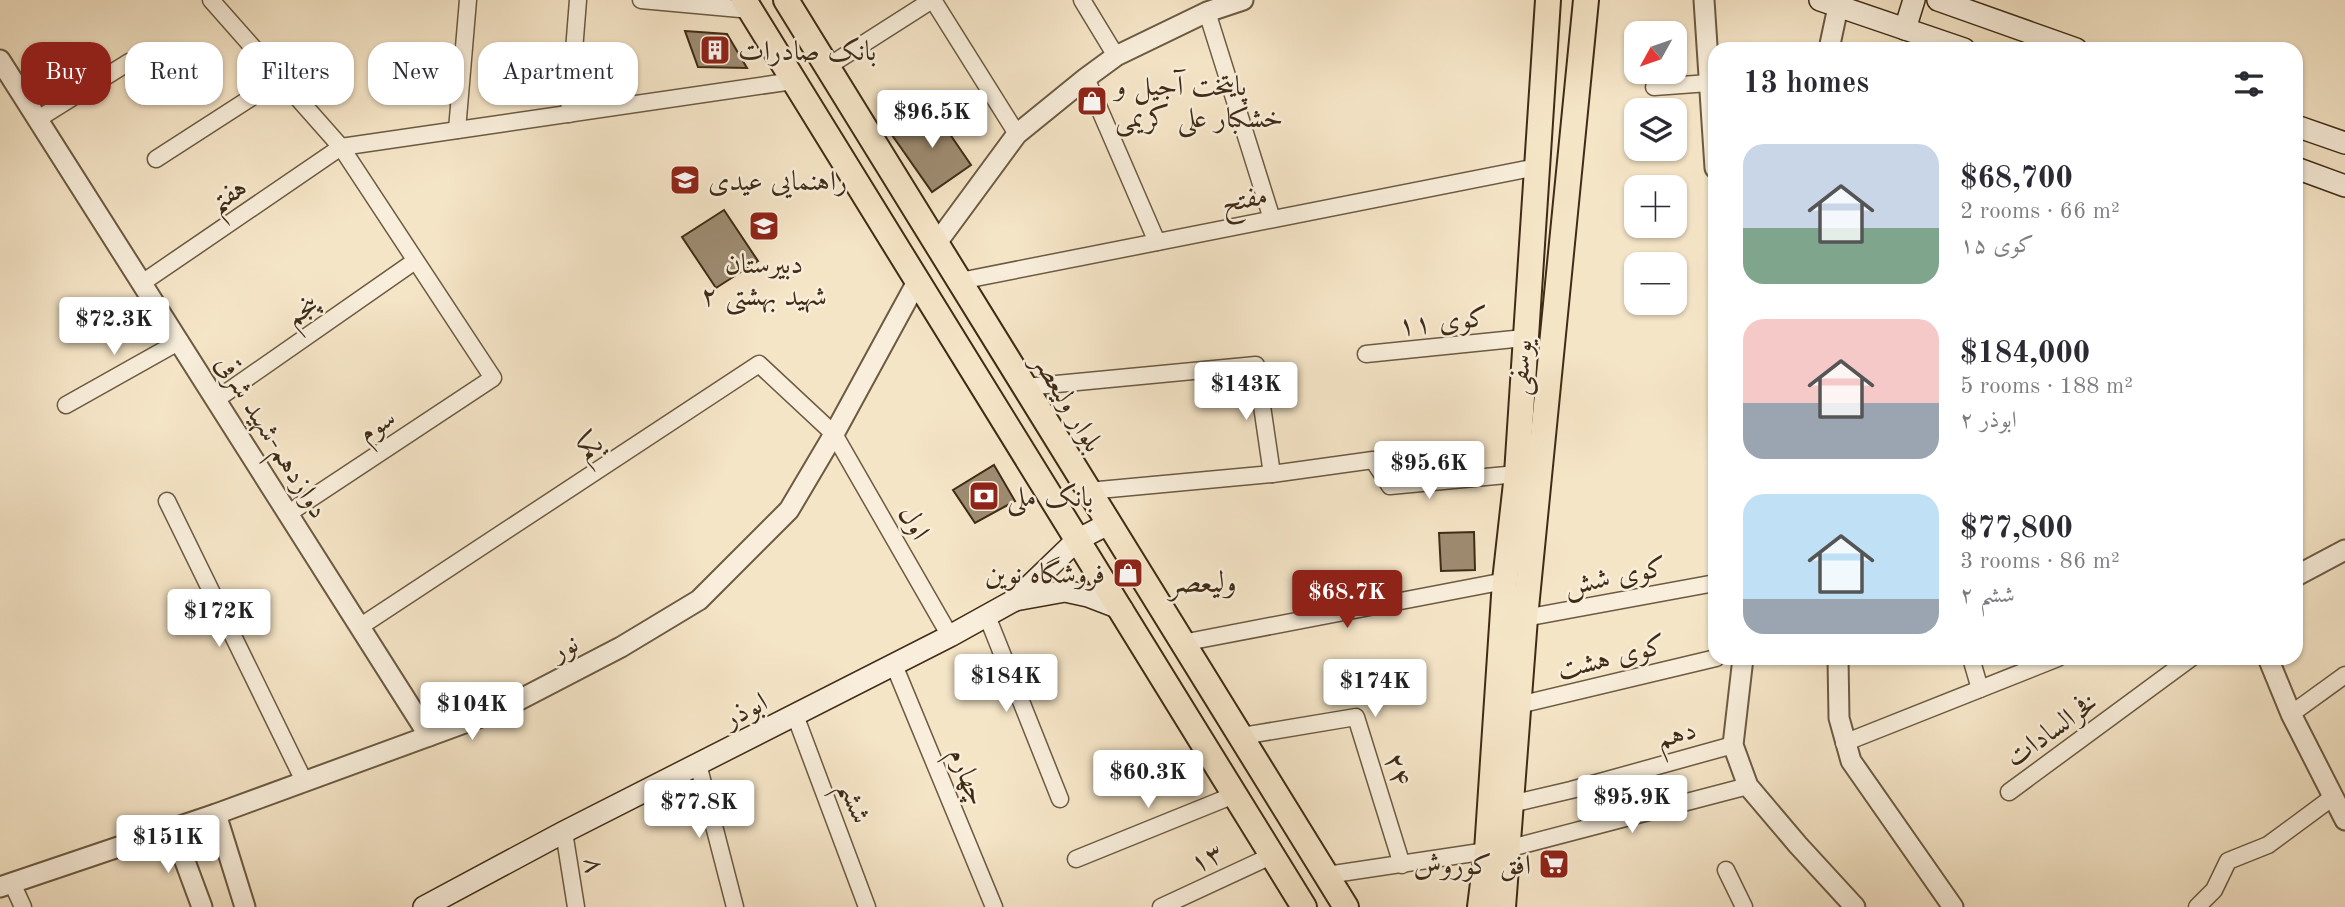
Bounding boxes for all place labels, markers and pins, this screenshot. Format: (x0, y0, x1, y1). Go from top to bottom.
building icon: بانک صادرات (698, 33, 732, 67)
place label: بانک صادرات (738, 37, 876, 67)
place label: پایتخت آجیل و خشکبار علی کریمی (1112, 69, 1283, 138)
shop icon: پایتخت آجیل و خشکبار علی کریمی (1075, 84, 1109, 118)
pin: $96.5K (875, 90, 989, 150)
school or university icon: راهنمایی عیدی (668, 163, 702, 197)
place label: راهنمایی عیدی (708, 169, 847, 199)
school or university icon: دبیرستان شهید بهشتی ۲ (747, 209, 781, 243)
place label: دبیرستان شهید بهشتی ۲ (701, 252, 827, 316)
pin: $72.3K (57, 298, 171, 357)
pin: $143K (1197, 362, 1295, 422)
pin: $95.6K (1372, 442, 1486, 501)
bank icon: بانک ملی (967, 479, 1001, 513)
place label: بانک ملی (1007, 483, 1093, 517)
place label: فروشگاه نوین (985, 556, 1105, 591)
shop icon: فروشگاه نوین (1111, 556, 1145, 590)
pin: $68.7K (1290, 570, 1404, 630)
pin: $172K (170, 590, 268, 649)
pin: $184K (957, 654, 1055, 714)
pin: $174K (1326, 660, 1424, 719)
pin: $104K (423, 682, 521, 742)
pin: $60.3K (1091, 750, 1205, 810)
pin: $95.9K (1575, 776, 1689, 835)
pin: $77.8K (642, 780, 756, 840)
pin: $151K (119, 816, 217, 875)
supermarket icon: افق کوروش (1537, 847, 1571, 881)
place label: افق کوروش (1414, 852, 1531, 882)

